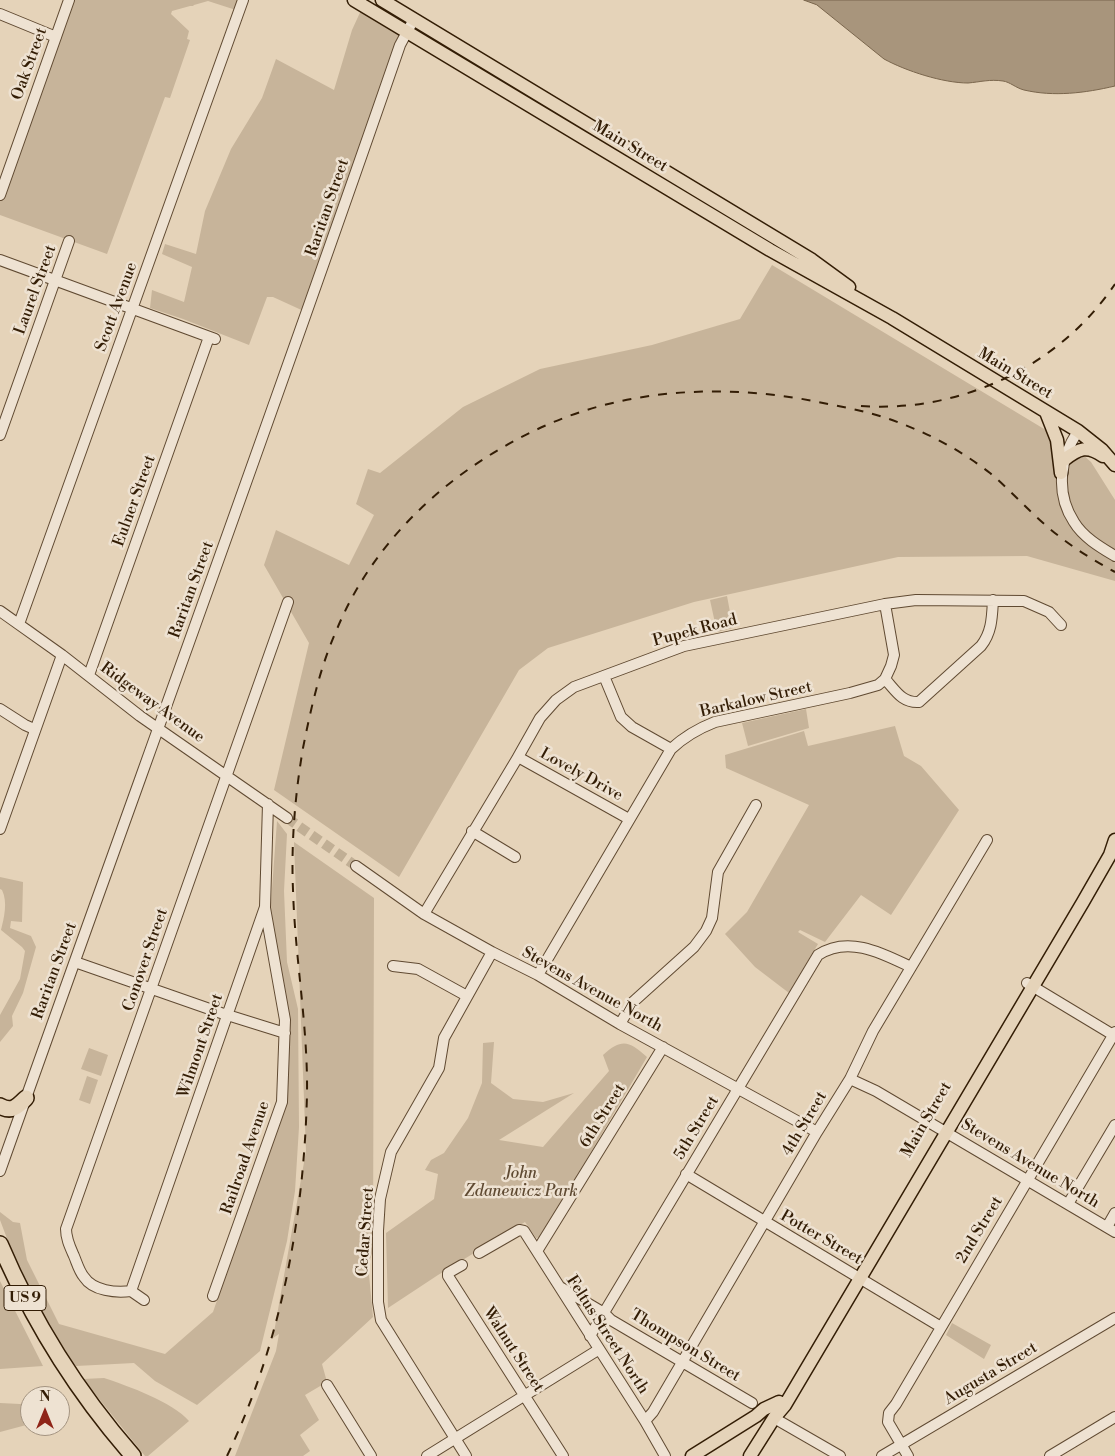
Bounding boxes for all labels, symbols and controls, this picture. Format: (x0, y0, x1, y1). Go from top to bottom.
street label: Oak Street (8, 25, 52, 103)
street label: Main Street (589, 117, 671, 177)
street label: Raritan Street (302, 157, 354, 259)
street label: Laurel Street (11, 242, 61, 338)
street label: Scott Avenue (92, 260, 142, 354)
street label: Main Street (974, 344, 1056, 404)
street label: Eulner Street (110, 453, 160, 549)
street label: Raritan Street (166, 539, 218, 641)
street label: Pupek Road (651, 611, 739, 651)
street label: Ridgeway Avenue (96, 659, 208, 747)
street label: Barkalow Street (698, 678, 814, 722)
street label: Lovely Drive (536, 744, 626, 806)
street label: Conover Street (119, 906, 173, 1014)
street label: Raritan Street (29, 920, 81, 1022)
street label: Stevens Avenue North (518, 943, 666, 1037)
street label: Wilmont Street (174, 991, 228, 1101)
street label: Main Street (898, 1079, 956, 1161)
street label: 6th Street (576, 1080, 630, 1152)
street label: 4th Street (778, 1088, 832, 1160)
street label: 5th Street (670, 1093, 724, 1163)
street label: Railroad Avenue (218, 1099, 274, 1217)
street label: Stevens Avenue North (957, 1115, 1103, 1213)
park label: John Zdanewicz Park (464, 1164, 578, 1202)
street label: Cedar Street (353, 1186, 379, 1278)
street label: 2nd Street (953, 1193, 1007, 1267)
street label: Potter Street (777, 1207, 865, 1269)
street label: Feltus Street North (561, 1272, 653, 1398)
road number: US 9 (4, 1286, 46, 1310)
street label: Walnut Street (478, 1304, 548, 1396)
street label: Thompson Street (626, 1306, 744, 1386)
street label: Augusta Street (941, 1339, 1041, 1409)
north arrow (20, 1386, 70, 1436)
text: N (39, 1388, 51, 1406)

